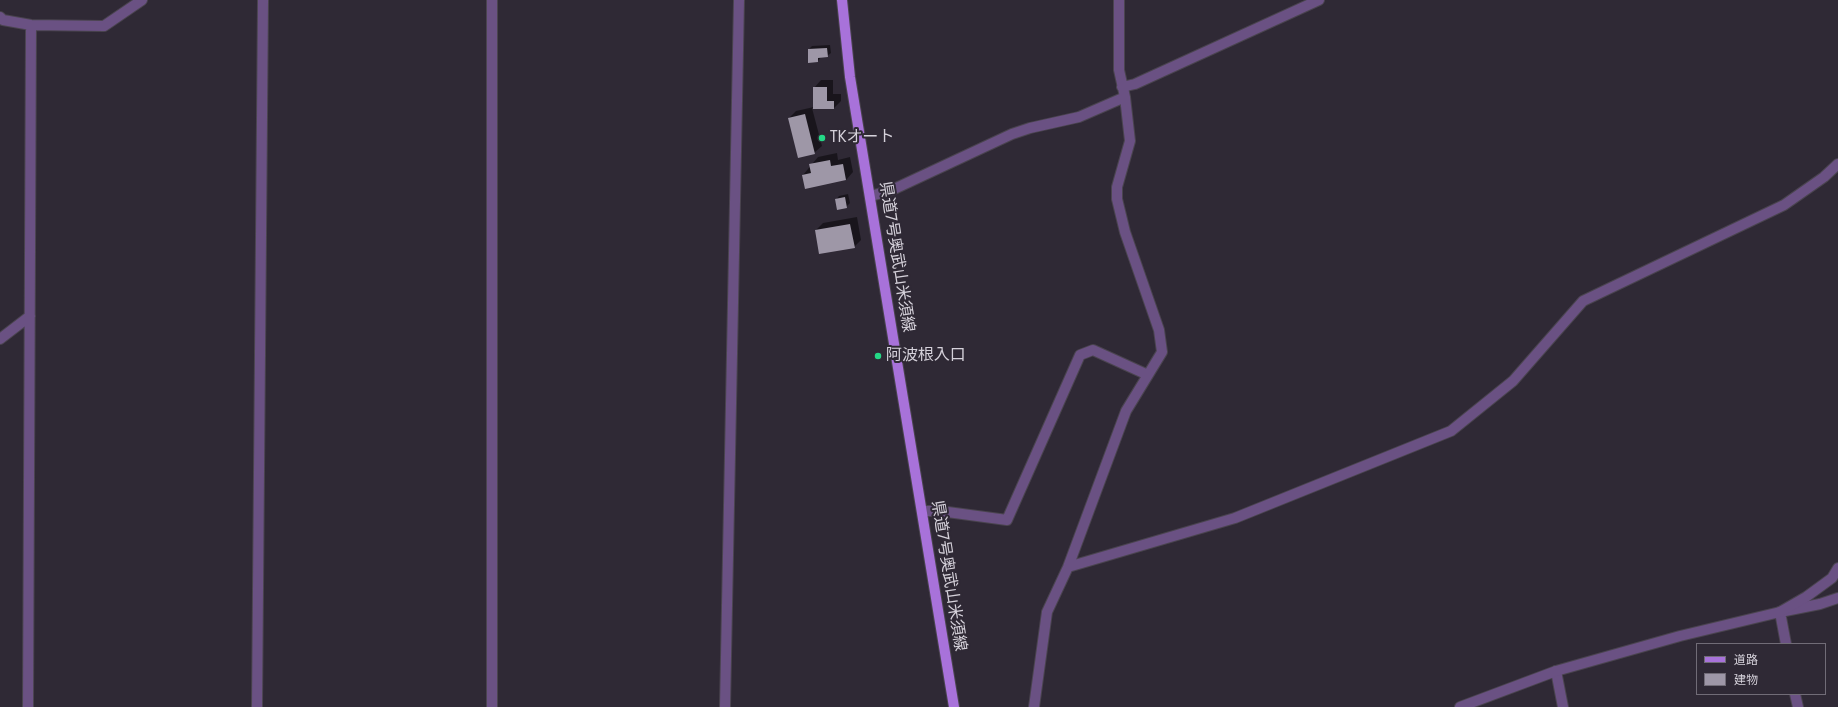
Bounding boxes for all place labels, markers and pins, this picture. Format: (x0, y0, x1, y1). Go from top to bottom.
place label: TKオート (830, 128, 894, 148)
marker: TKオート (817, 133, 827, 143)
place label: 阿波根入口 (886, 346, 966, 366)
marker: 阿波根入口 (873, 351, 883, 361)

